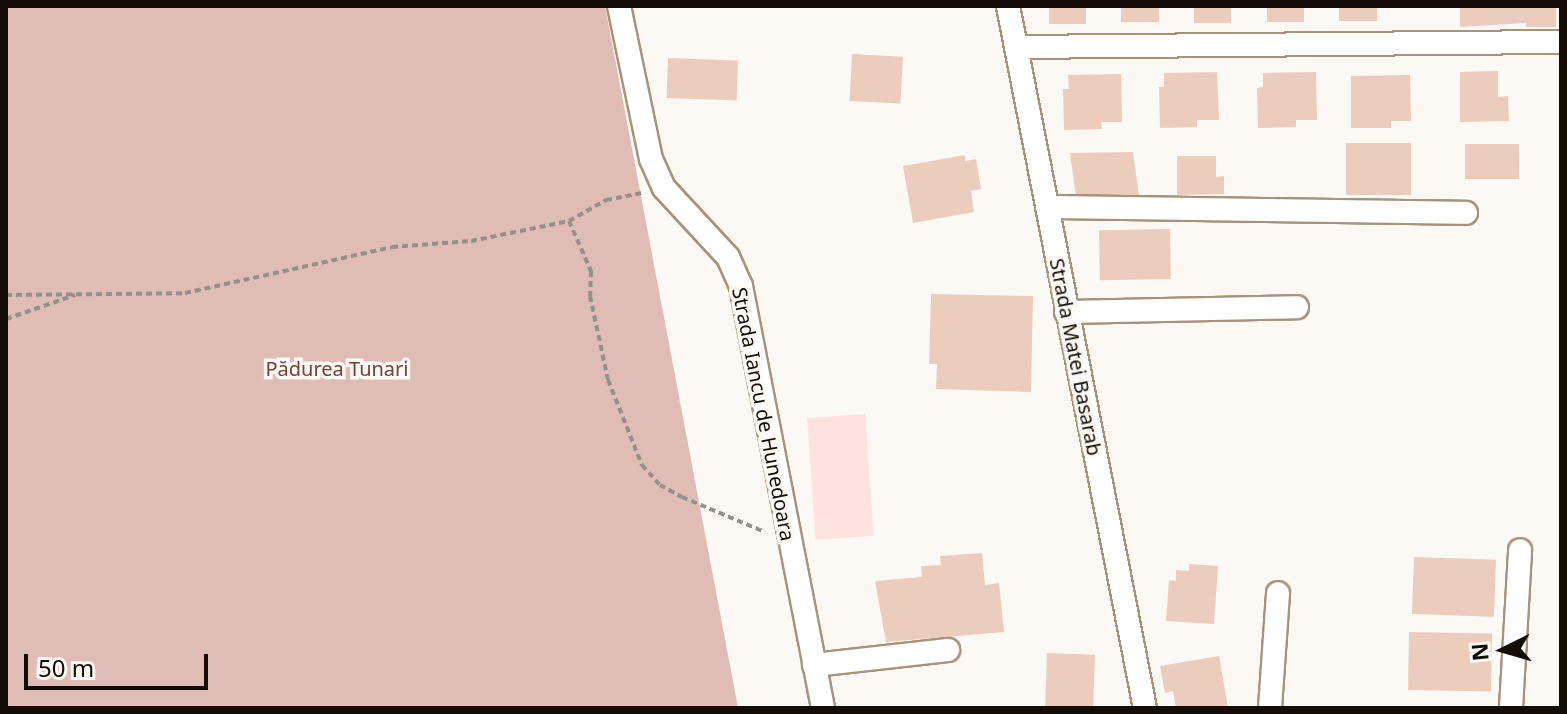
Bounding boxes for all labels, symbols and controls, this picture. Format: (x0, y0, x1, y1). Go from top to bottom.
street label: Strada Matei Basarab (1045, 256, 1107, 458)
street label: Strada Iancu de Hunedoara (728, 285, 800, 543)
park label: Pădurea Tunari (265, 356, 409, 380)
north arrow (1463, 610, 1543, 690)
scale bar (28, 638, 212, 688)
text: N (1463, 642, 1495, 662)
text: 50 m (38, 651, 94, 684)

